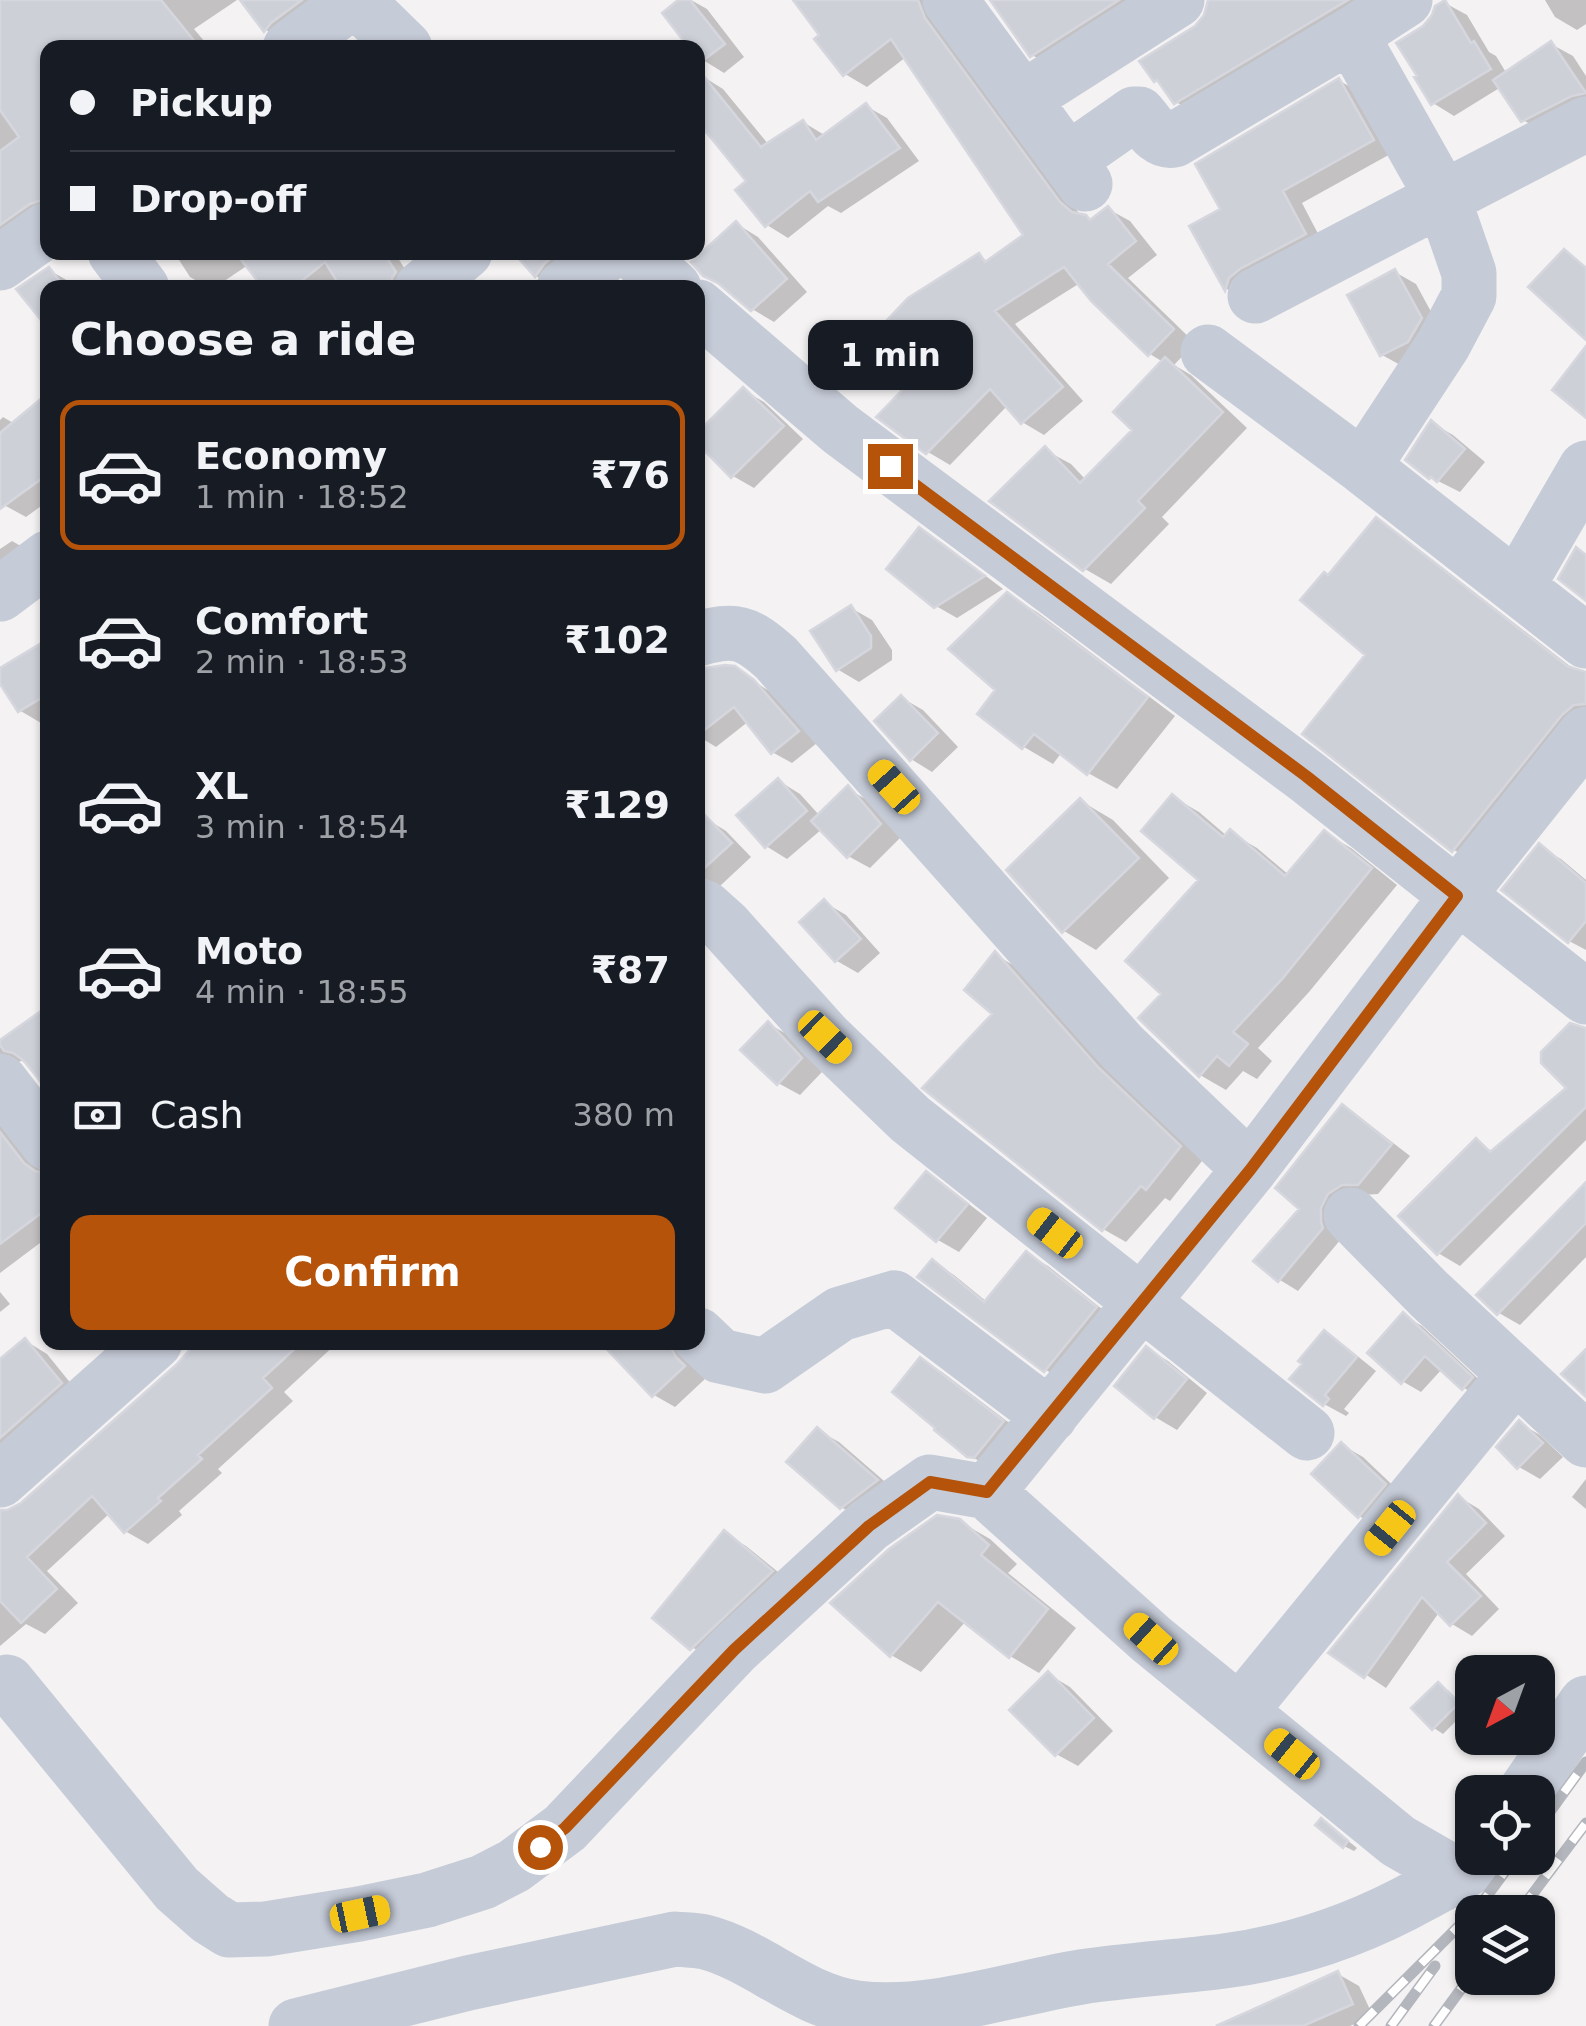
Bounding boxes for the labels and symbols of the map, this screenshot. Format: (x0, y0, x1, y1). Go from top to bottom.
callout: 1 min (808, 321, 972, 391)
route end (868, 444, 913, 489)
car (863, 755, 925, 819)
car (793, 1005, 857, 1069)
car (1022, 1203, 1088, 1263)
car (1359, 1495, 1421, 1561)
car (1119, 1608, 1183, 1670)
north arrow (1455, 1655, 1555, 1755)
car (1259, 1723, 1325, 1785)
route start (518, 1825, 563, 1870)
car (328, 1893, 392, 1935)

